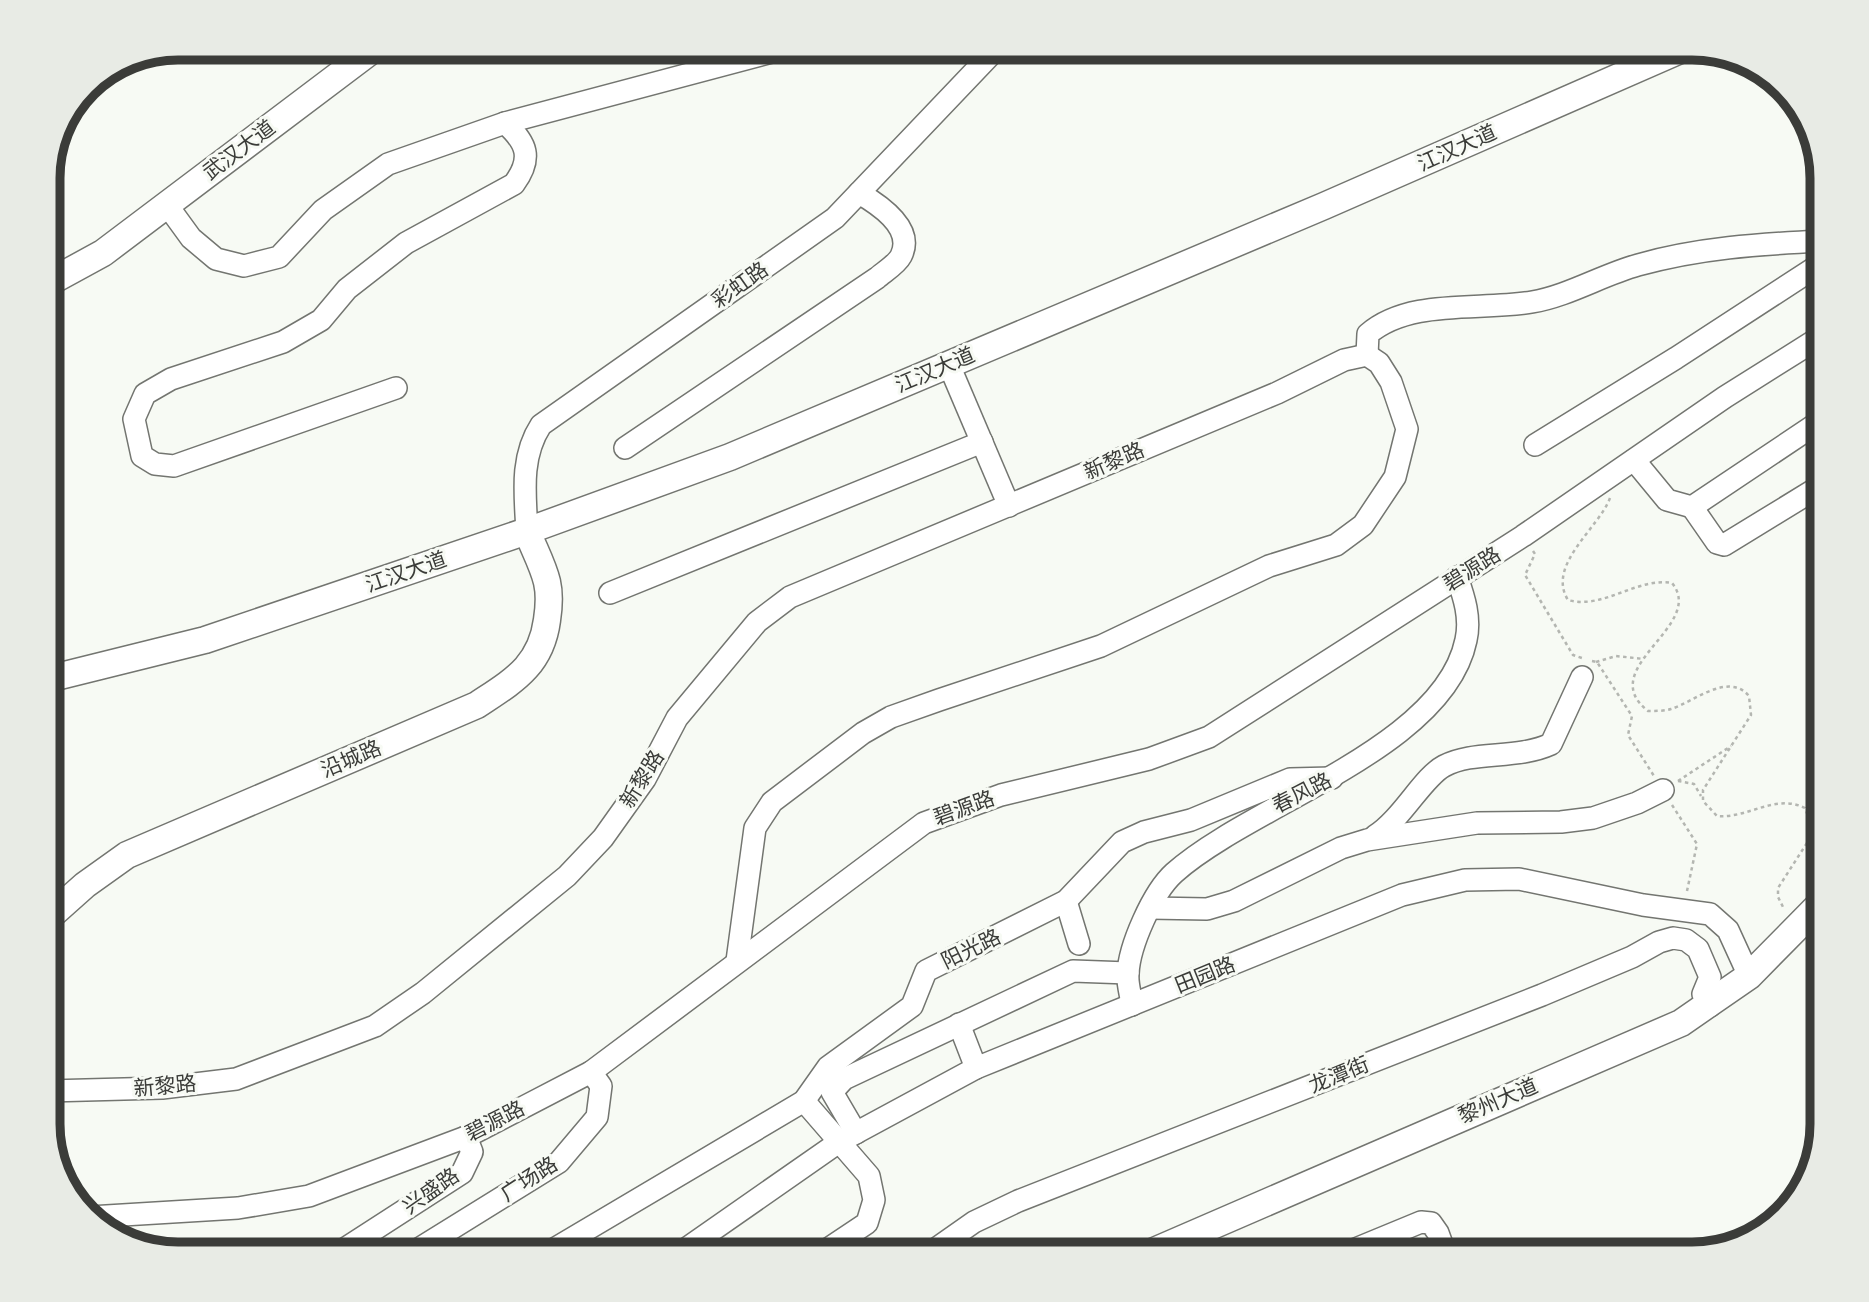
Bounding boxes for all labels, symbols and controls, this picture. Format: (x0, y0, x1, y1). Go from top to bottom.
street label: 武汉大道 (198, 114, 280, 185)
street label: 江汉大道 (1413, 119, 1500, 176)
street label: 彩虹路 (707, 256, 773, 313)
street label: 江汉大道 (891, 342, 978, 397)
street label: 新黎路 (1080, 437, 1148, 484)
street label: 碧源路 (1438, 541, 1505, 596)
street label: 江汉大道 (362, 546, 450, 597)
street label: 沿城路 (317, 735, 385, 782)
street label: 新黎路 (614, 745, 669, 812)
street label: 春风路 (1268, 767, 1336, 818)
street label: 碧源路 (930, 785, 998, 830)
street label: 阳光路 (937, 924, 1005, 974)
street label: 田园路 (1171, 951, 1239, 998)
street label: 龙潭街 (1305, 1051, 1373, 1098)
street label: 新黎路 (132, 1070, 197, 1101)
street label: 黎州大道 (1454, 1073, 1541, 1128)
street label: 碧源路 (461, 1095, 529, 1146)
street label: 广场路 (496, 1151, 562, 1206)
street label: 兴盛路 (398, 1162, 464, 1219)

